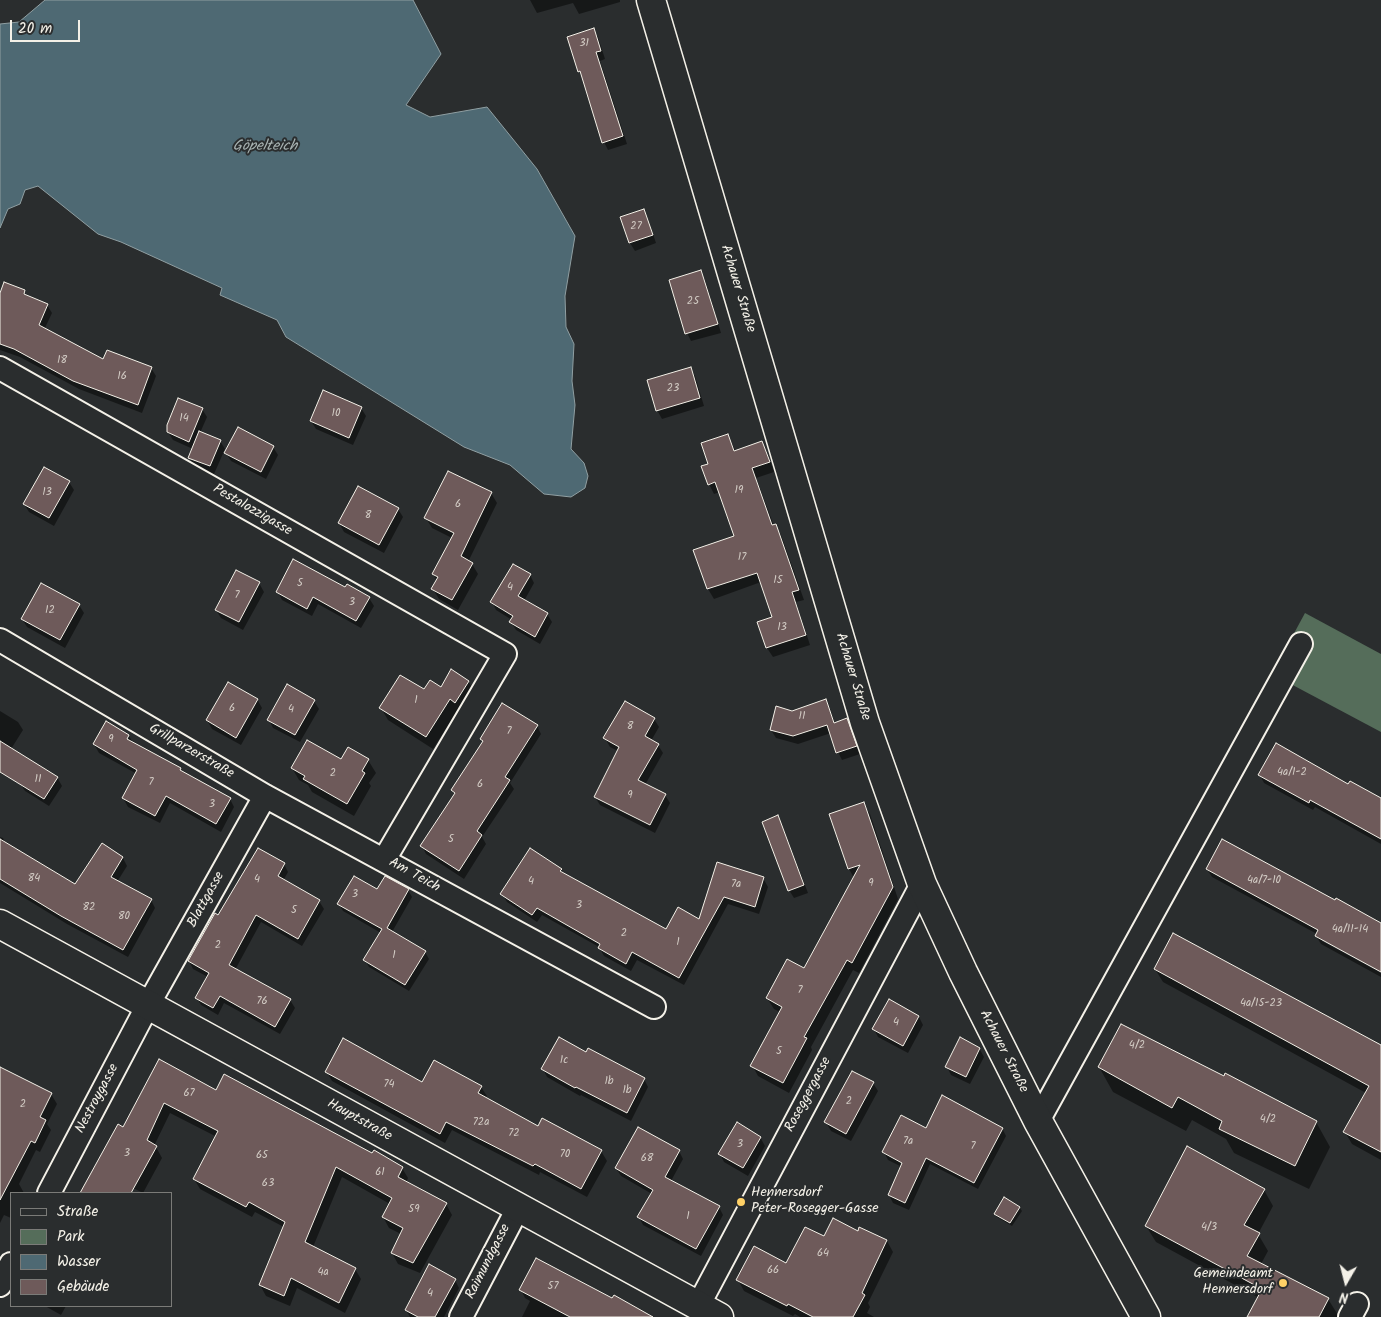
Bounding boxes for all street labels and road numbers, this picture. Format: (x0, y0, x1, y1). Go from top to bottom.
street label: Achauer Straße (716, 243, 758, 335)
street label: Pestalozzigasse (209, 482, 295, 540)
street label: Achauer Straße (831, 631, 873, 723)
street label: Grillparzerstraße (145, 721, 237, 783)
street label: Am Teich (385, 855, 443, 897)
street label: Blattgasse (185, 869, 229, 931)
street label: Achauer Straße (975, 1008, 1031, 1096)
street label: Roseggergasse (782, 1055, 836, 1135)
street label: Nestroygasse (73, 1061, 123, 1137)
street label: Hauptstraße (324, 1096, 394, 1146)
street label: Raimundgasse (463, 1222, 515, 1302)

